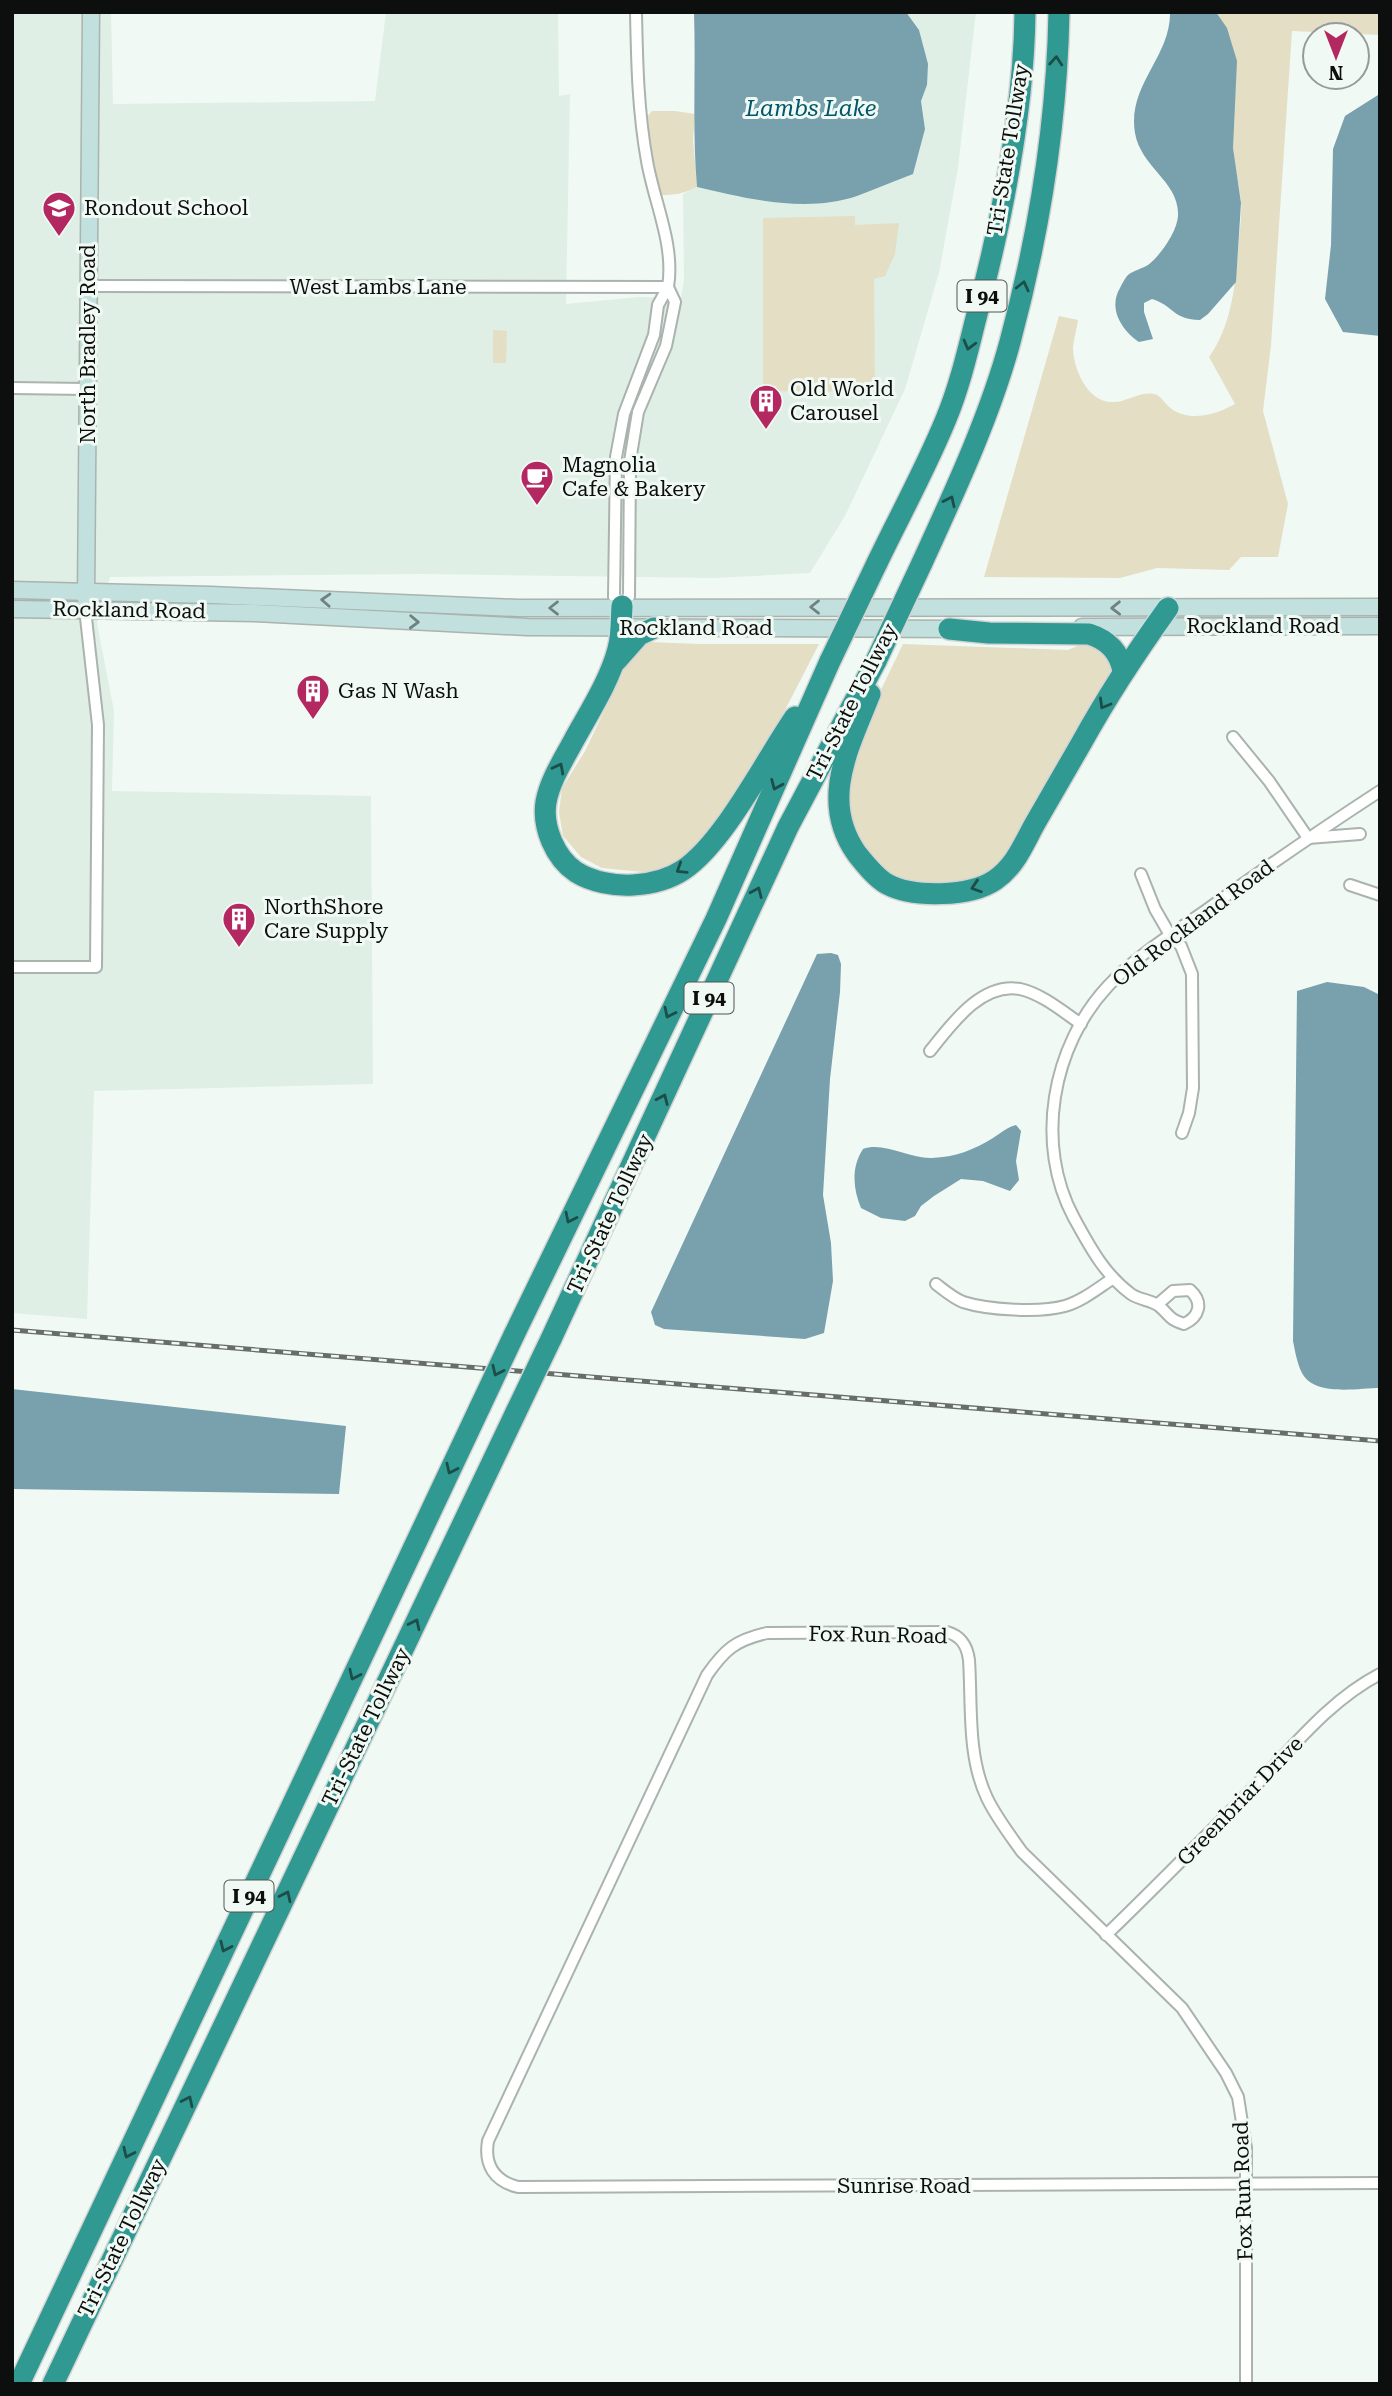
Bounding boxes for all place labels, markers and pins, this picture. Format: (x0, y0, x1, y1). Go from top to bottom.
school or university icon: Rondout School (40, 189, 78, 238)
place label: Rondout School (84, 196, 249, 220)
place label: Old World Carousel (790, 377, 894, 425)
building icon: Old World Carousel (747, 382, 785, 431)
place label: Magnolia Cafe & Bakery (562, 453, 706, 501)
cafe icon: Magnolia Cafe & Bakery (518, 458, 556, 507)
building icon: Gas N Wash (294, 672, 332, 721)
place label: Gas N Wash (338, 679, 459, 703)
place label: NorthShore Care Supply (264, 895, 389, 943)
building icon: NorthShore Care Supply (220, 900, 258, 949)

